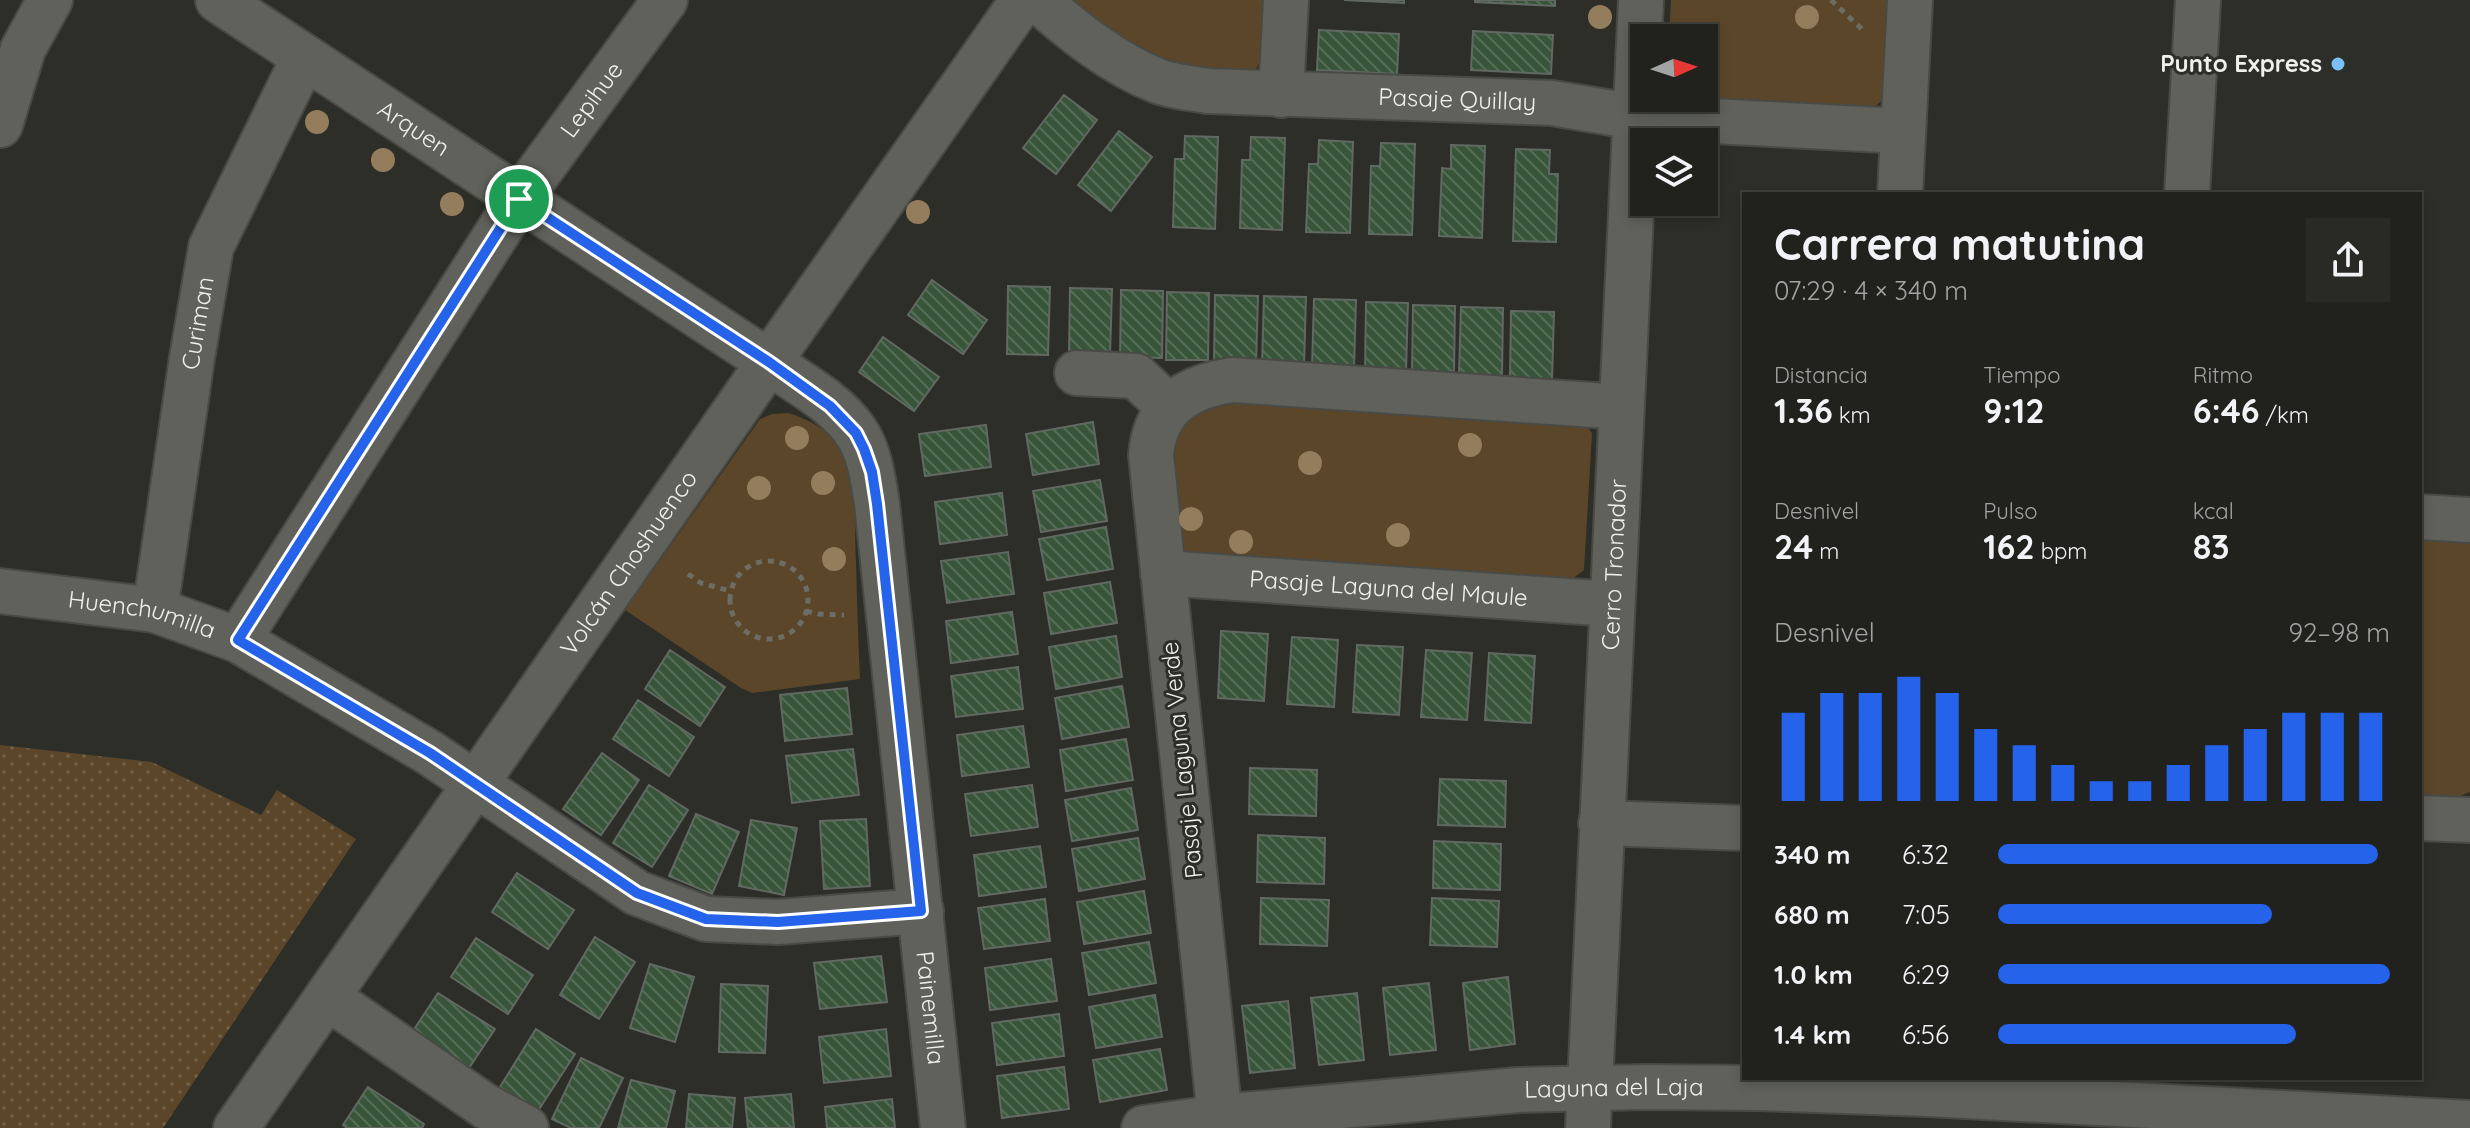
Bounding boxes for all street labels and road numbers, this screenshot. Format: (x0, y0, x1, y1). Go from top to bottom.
street label: Lepihue (553, 55, 629, 143)
street label: Pasaje Quillay (1378, 81, 1537, 116)
street label: Arquen (372, 93, 456, 162)
street label: Curiman (174, 274, 220, 372)
street label: Volcán Choshuenco (553, 464, 703, 661)
street label: Cerro Tronador (1594, 478, 1632, 651)
street label: Pasaje Laguna del Maule (1248, 563, 1529, 612)
street label: Huenchumilla (66, 583, 220, 645)
street label: Pasaje Laguna Verde (1154, 640, 1208, 880)
street label: Painemilla (910, 950, 952, 1066)
street label: Laguna del Laja (1524, 1071, 1704, 1104)

